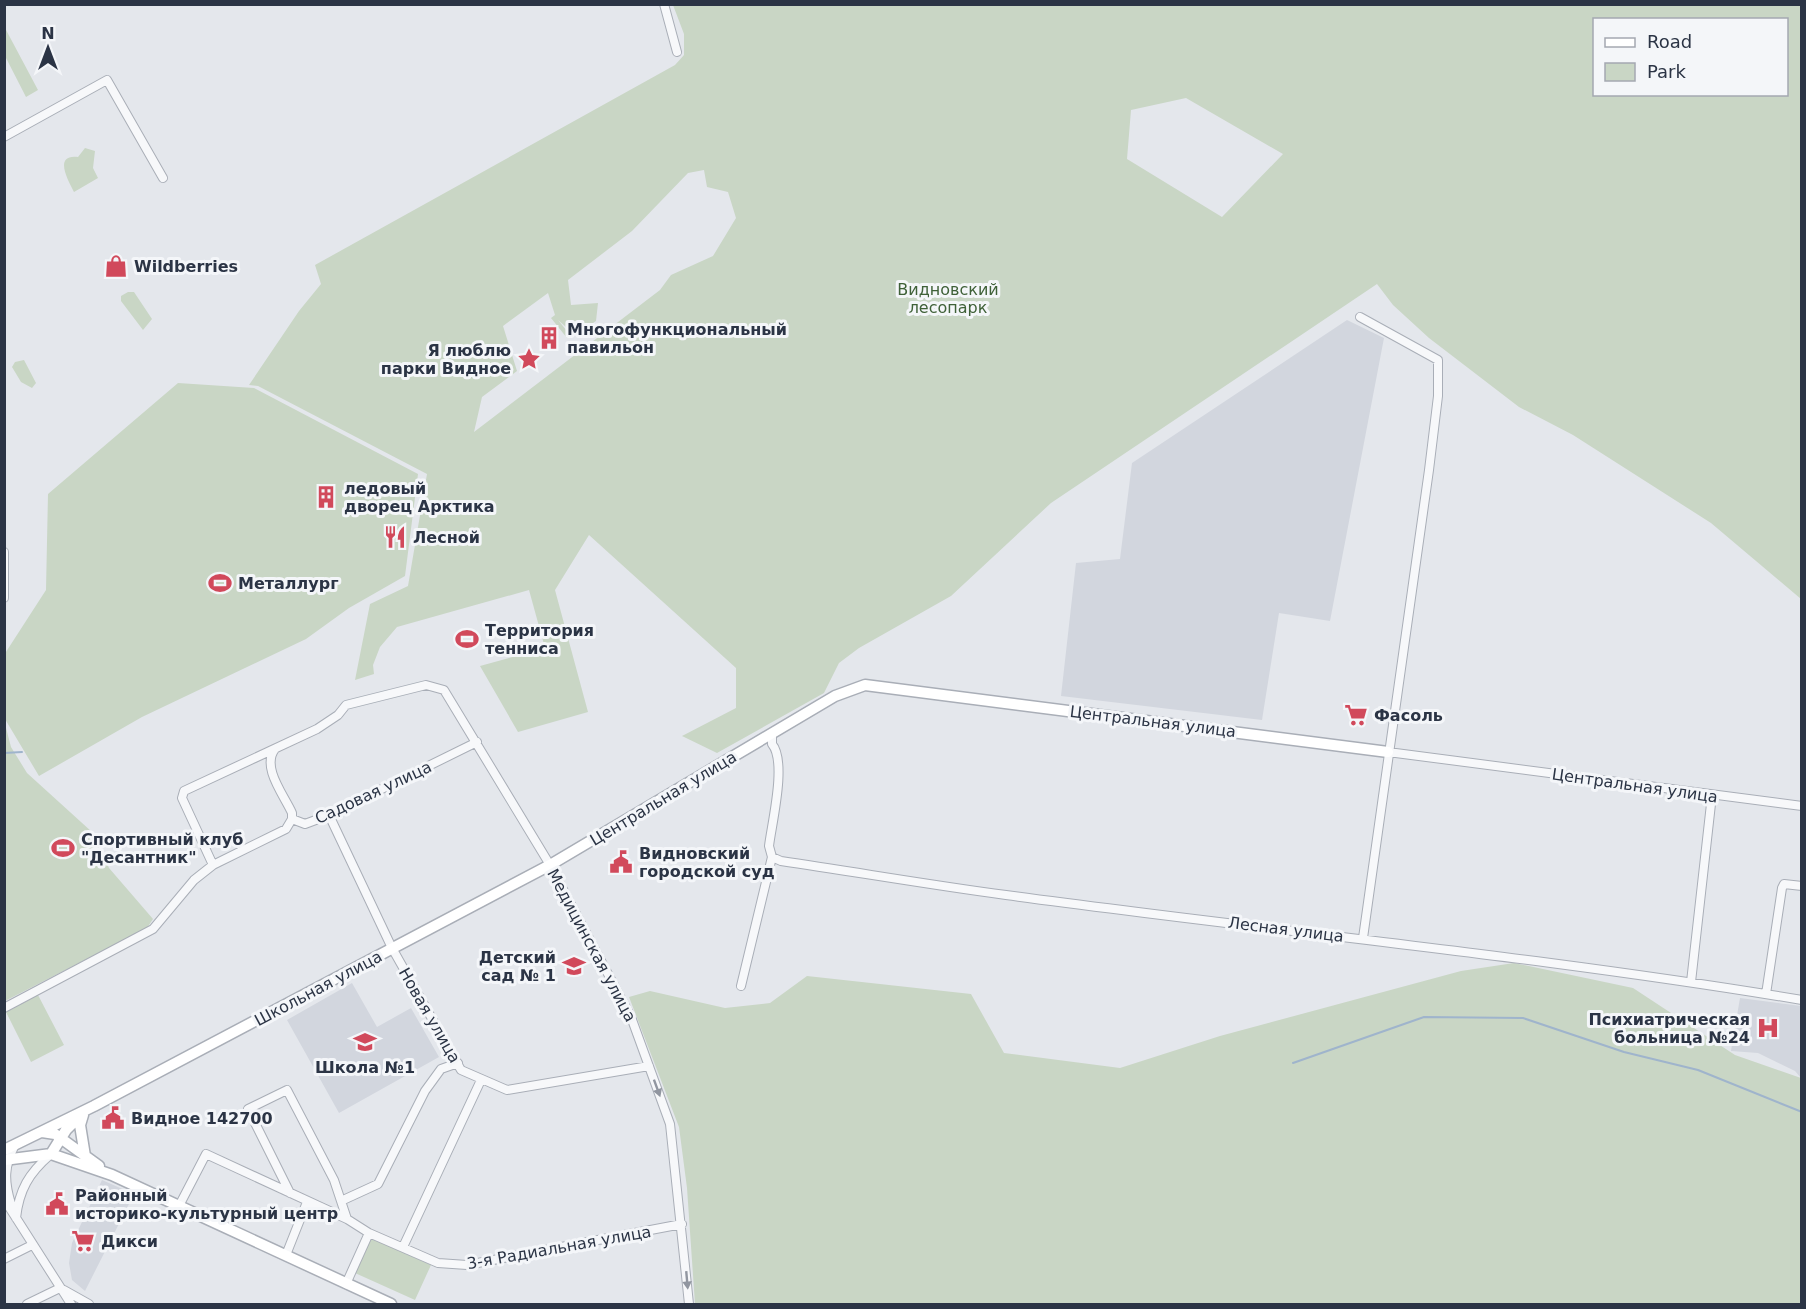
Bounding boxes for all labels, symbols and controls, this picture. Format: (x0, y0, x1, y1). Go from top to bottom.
north arrow (18, 18, 78, 78)
legend (1593, 18, 1788, 96)
text: N (41, 24, 55, 43)
text: Road (1647, 31, 1692, 52)
text: Park (1647, 61, 1686, 82)
shop icon: Wildberries (103, 253, 129, 279)
place label: Wildberries (134, 257, 238, 276)
park label: Видновский лесопарк (897, 280, 999, 317)
place label: Многофункциональный павильон (567, 320, 787, 357)
building icon: Многофункциональный павильон (536, 325, 562, 351)
place label: Я люблю парки Видное (381, 341, 511, 378)
place icon: Я люблю парки Видное (516, 346, 542, 372)
place label: ледовый дворец Арктика (344, 479, 495, 516)
building icon: ледовый дворец Арктика (313, 484, 339, 510)
restaurant icon: Лесной (382, 524, 408, 550)
place label: Лесной (413, 528, 480, 547)
sports icon: Металлург (207, 570, 233, 596)
place label: Металлург (238, 574, 339, 593)
place label: Территория тенниса (485, 621, 594, 658)
sports icon: Территория тенниса (454, 626, 480, 652)
street label: Центральная улица (1069, 702, 1237, 741)
supermarket icon: Фасоль (1343, 702, 1369, 728)
place label: Фасоль (1374, 706, 1443, 725)
street label: Центральная улица (587, 747, 740, 850)
street label: Садовая улица (312, 757, 435, 828)
street label: Центральная улица (1551, 764, 1719, 807)
place label: Спортивный клуб "Десантник" (81, 830, 243, 867)
sports icon: Спортивный клуб "Десантник" (50, 835, 76, 861)
place label: Видновский городской суд (639, 844, 775, 881)
public building icon: Видновский городской суд (608, 849, 634, 875)
street label: Медицинская улица (543, 865, 640, 1025)
street label: Лесная улица (1227, 913, 1345, 946)
street label: Школьная улица (251, 947, 385, 1030)
place label: Детский сад № 1 (479, 948, 556, 985)
school or university icon: Детский сад № 1 (561, 953, 587, 979)
street label: Новая улица (395, 964, 464, 1066)
place label: Психиатрическая больница №24 (1588, 1010, 1750, 1047)
hospital icon: Психиатрическая больница №24 (1755, 1015, 1781, 1041)
school or university icon: Школа №1 (352, 1029, 378, 1055)
place label: Школа №1 (315, 1058, 415, 1077)
one-way arrow (652, 1079, 662, 1097)
public building icon: Видное 142700 (100, 1105, 126, 1131)
place label: Видное 142700 (131, 1109, 273, 1128)
place label: Районный историко-культурный центр (75, 1186, 338, 1223)
public building icon: Районный историко-культурный центр (44, 1191, 70, 1217)
street label: 3-я Радиальная улица (465, 1222, 653, 1273)
supermarket icon: Дикси (70, 1228, 96, 1254)
place label: Дикси (101, 1232, 158, 1251)
one-way arrow (682, 1270, 692, 1289)

